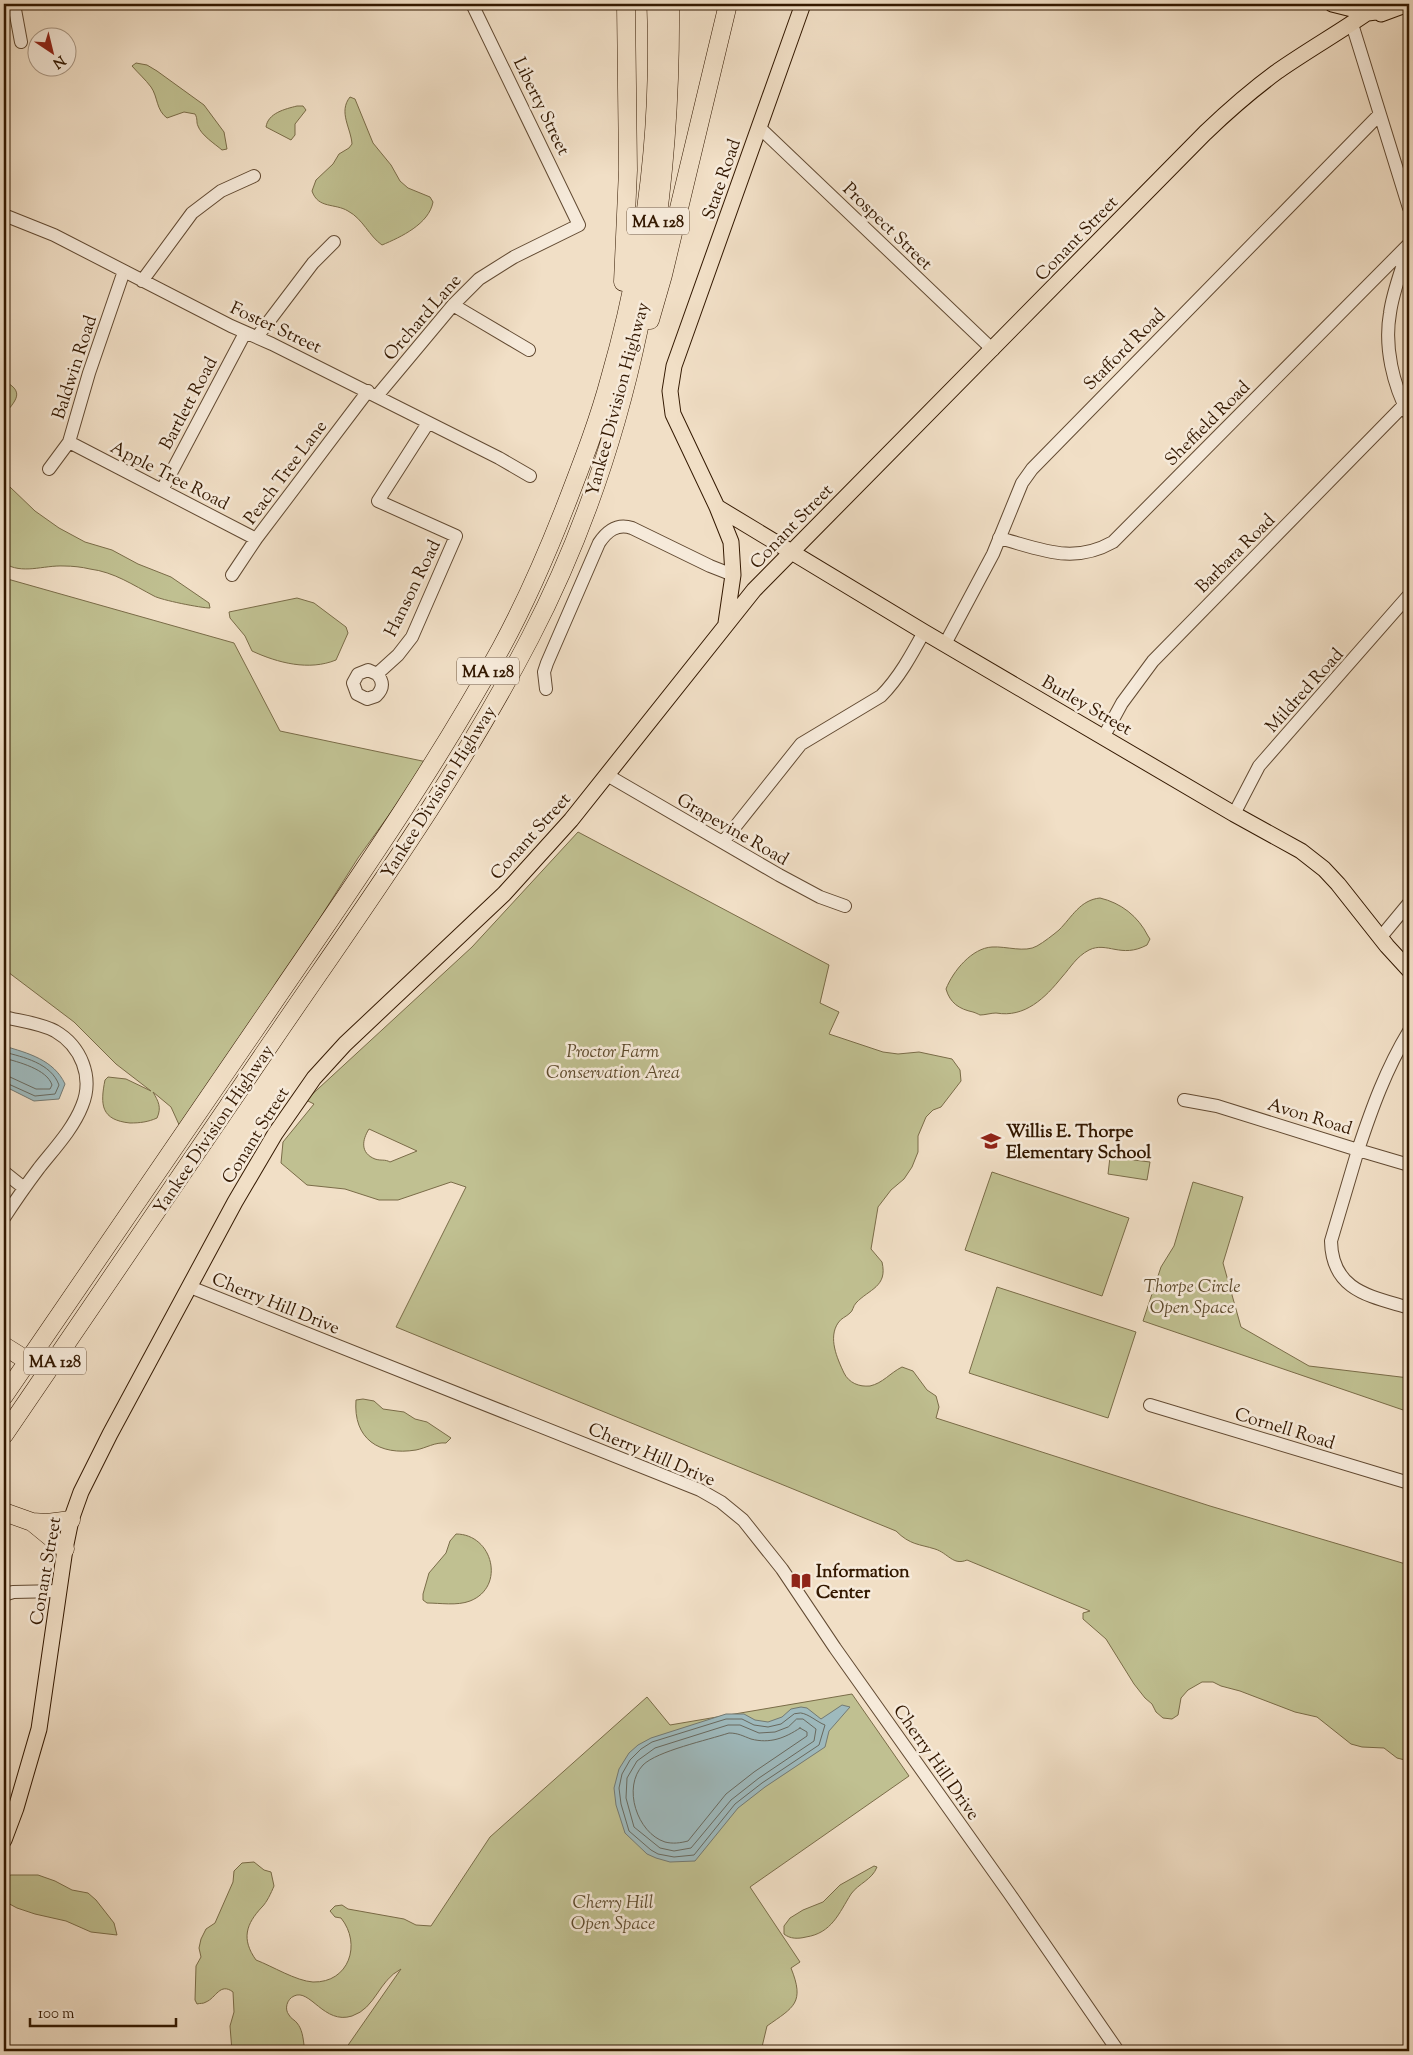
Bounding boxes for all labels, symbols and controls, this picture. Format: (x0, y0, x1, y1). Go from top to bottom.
north arrow (28, 28, 78, 78)
text: N (48, 50, 69, 72)
street label: Liberty Street (505, 53, 575, 160)
street label: State Road (697, 136, 749, 224)
street label: Prospect Street (836, 178, 938, 277)
street label: Conant Street (1030, 191, 1125, 288)
road number: MA 128 (627, 208, 689, 235)
street label: Orchard Lane (378, 269, 469, 367)
street label: Foster Street (225, 296, 325, 361)
street label: Yankee Division Highway (581, 300, 657, 499)
street label: Stafford Road (1078, 303, 1172, 397)
street label: Baldwin Road (47, 312, 105, 423)
street label: Bartlett Road (154, 353, 225, 455)
street label: Sheffield Road (1160, 376, 1257, 473)
street label: Peach Tree Lane (239, 416, 334, 531)
street label: Apple Tree Road (105, 436, 233, 518)
street label: Conant Street (745, 479, 840, 576)
street label: Barbara Road (1191, 509, 1282, 600)
street label: Hanson Road (379, 536, 449, 642)
street label: Mildred Road (1260, 643, 1351, 739)
road number: MA 128 (457, 658, 519, 684)
street label: Burley Street (1036, 670, 1136, 743)
street label: Yankee Division Highway (376, 701, 504, 885)
street label: Conant Street (485, 788, 578, 887)
street label: Grapevine Road (671, 788, 793, 873)
street label: Yankee Division Highway (148, 1040, 281, 1220)
park label: Proctor Farm Conservation Area (546, 1040, 680, 1087)
street label: Conant Street (217, 1083, 297, 1189)
street label: Avon Road (1264, 1093, 1355, 1143)
place label: Willis E. Thorpe Elementary School (1006, 1120, 1152, 1167)
school or university icon: Willis E. Thorpe Elementary School (980, 1130, 1002, 1152)
street label: Cherry Hill Drive (207, 1267, 343, 1342)
park label: Thorpe Circle Open Space (1143, 1275, 1241, 1322)
road number: MA 128 (24, 1348, 86, 1374)
street label: Cornell Road (1231, 1402, 1338, 1458)
street label: Cherry Hill Drive (583, 1417, 719, 1494)
street label: Conant Street (25, 1515, 69, 1628)
place label: Information Center (816, 1560, 910, 1607)
library icon: Information Center (790, 1570, 812, 1592)
street label: Cherry Hill Drive (886, 1700, 985, 1826)
park label: Cherry Hill Open Space (571, 1891, 655, 1938)
scale bar (30, 1995, 176, 2027)
text: 100 m (38, 2004, 75, 2025)

